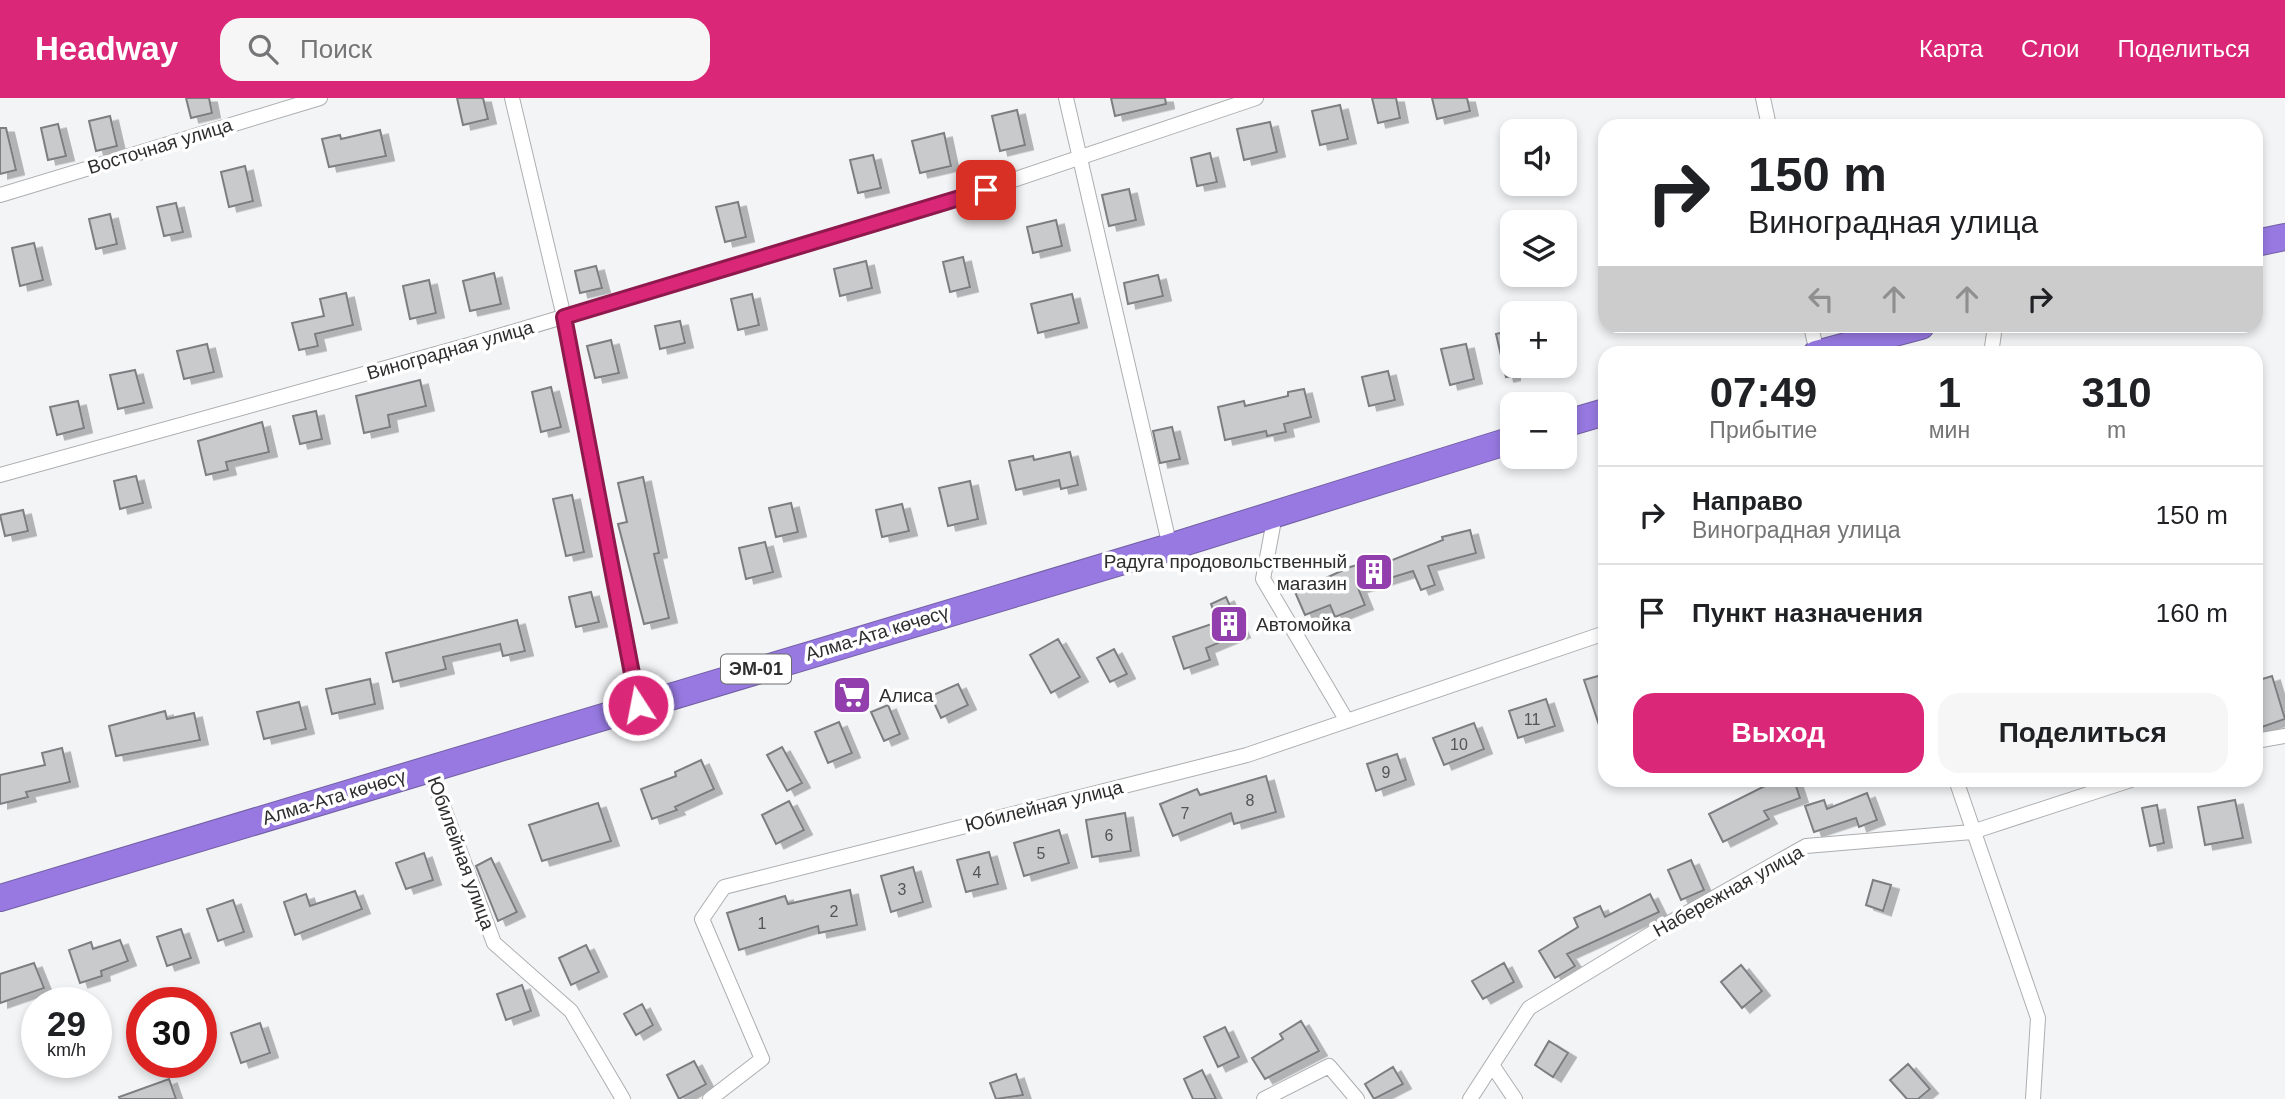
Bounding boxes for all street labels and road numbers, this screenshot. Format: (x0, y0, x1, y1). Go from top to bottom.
street label: Восточная улица (85, 114, 235, 178)
street label: Виноградная улица (364, 316, 536, 384)
street label: Алма-Ата көчөсү (803, 601, 952, 665)
road number: ЭМ-01 (721, 654, 791, 684)
street label: Алма-Ата көчөсү (260, 765, 409, 829)
street label: Юбилейная улица (423, 773, 499, 933)
street label: Юбилейная улица (963, 776, 1125, 836)
street label: Набережная улица (1649, 841, 1807, 941)

